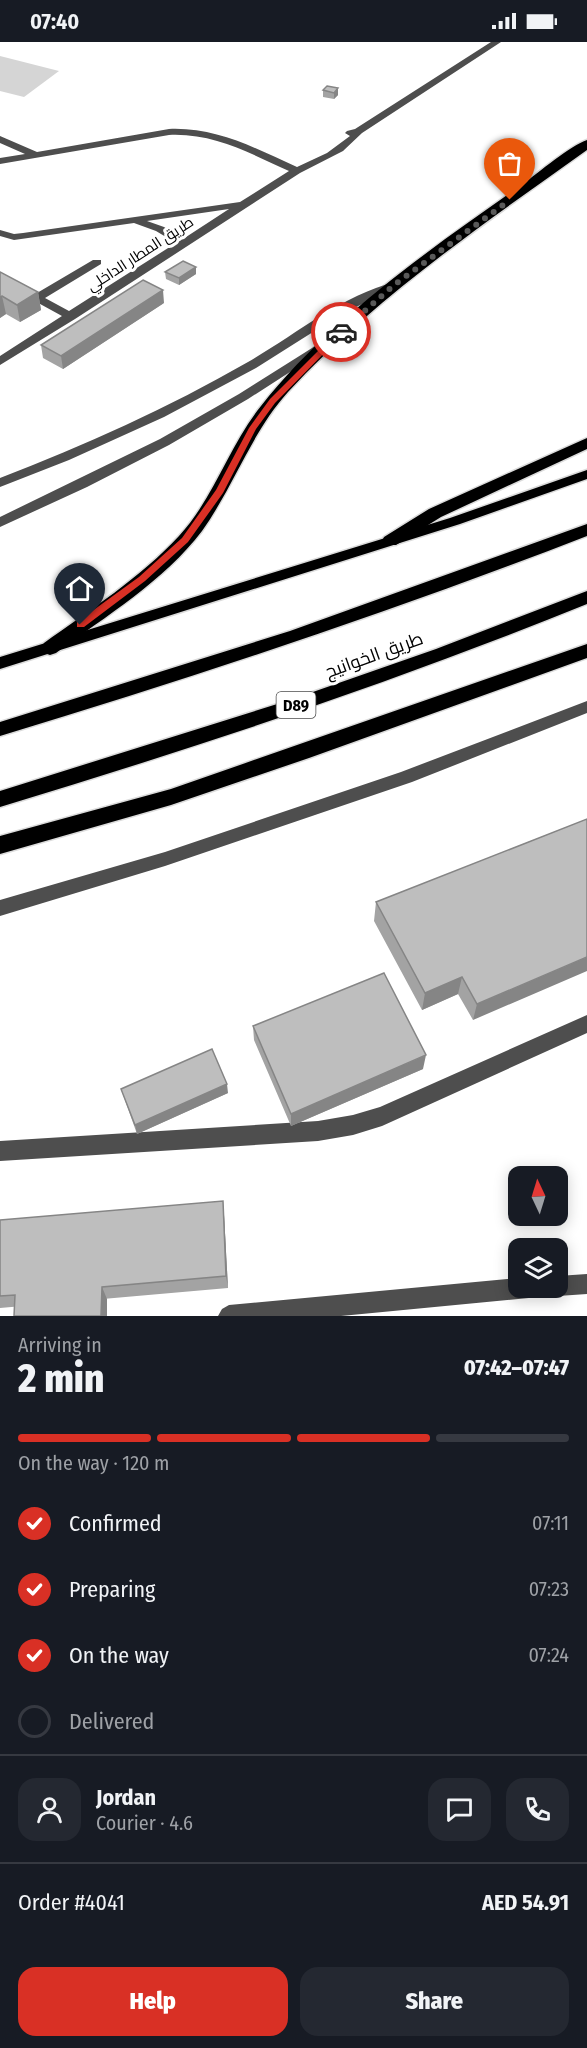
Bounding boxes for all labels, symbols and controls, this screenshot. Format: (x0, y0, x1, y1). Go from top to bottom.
text: 07:40 (30, 8, 79, 35)
pin (484, 138, 535, 200)
icon: bag (493, 147, 526, 180)
street label: طريق المطار الداخلي (83, 213, 198, 298)
courier (311, 302, 371, 362)
icon: car (325, 316, 358, 349)
pin (54, 563, 105, 625)
icon: home (63, 572, 96, 605)
street label: طريق الخوانيج (322, 627, 426, 684)
road number: D89 (276, 692, 316, 718)
north arrow (508, 1166, 568, 1226)
map controls (508, 1166, 568, 1298)
button: layers (508, 1238, 568, 1298)
text: Arriving in (18, 1333, 102, 1357)
text: 07:42–07:47 (464, 1354, 569, 1381)
text: 2 min (18, 1356, 104, 1402)
text: On the way · 120 m (18, 1451, 169, 1475)
icon: check (18, 1507, 51, 1540)
text: Confirmed (69, 1510, 162, 1537)
text: 07:11 (532, 1511, 569, 1535)
icon: check (18, 1573, 51, 1606)
text: Preparing (69, 1576, 155, 1603)
text: 07:23 (529, 1577, 569, 1601)
icon: check (18, 1639, 51, 1672)
text: On the way (69, 1642, 169, 1669)
text: 07:24 (529, 1643, 569, 1667)
text: Delivered (69, 1708, 154, 1735)
button: person (18, 1778, 81, 1841)
button: chat (428, 1778, 491, 1841)
button: phone (506, 1778, 569, 1841)
text: Jordan (96, 1784, 156, 1811)
text: Courier · 4.6 (96, 1811, 193, 1835)
text: Order #4041 (18, 1889, 125, 1916)
text: AED 54.91 (482, 1889, 569, 1916)
button: Help (18, 1967, 288, 2036)
button: Share (300, 1967, 569, 2036)

